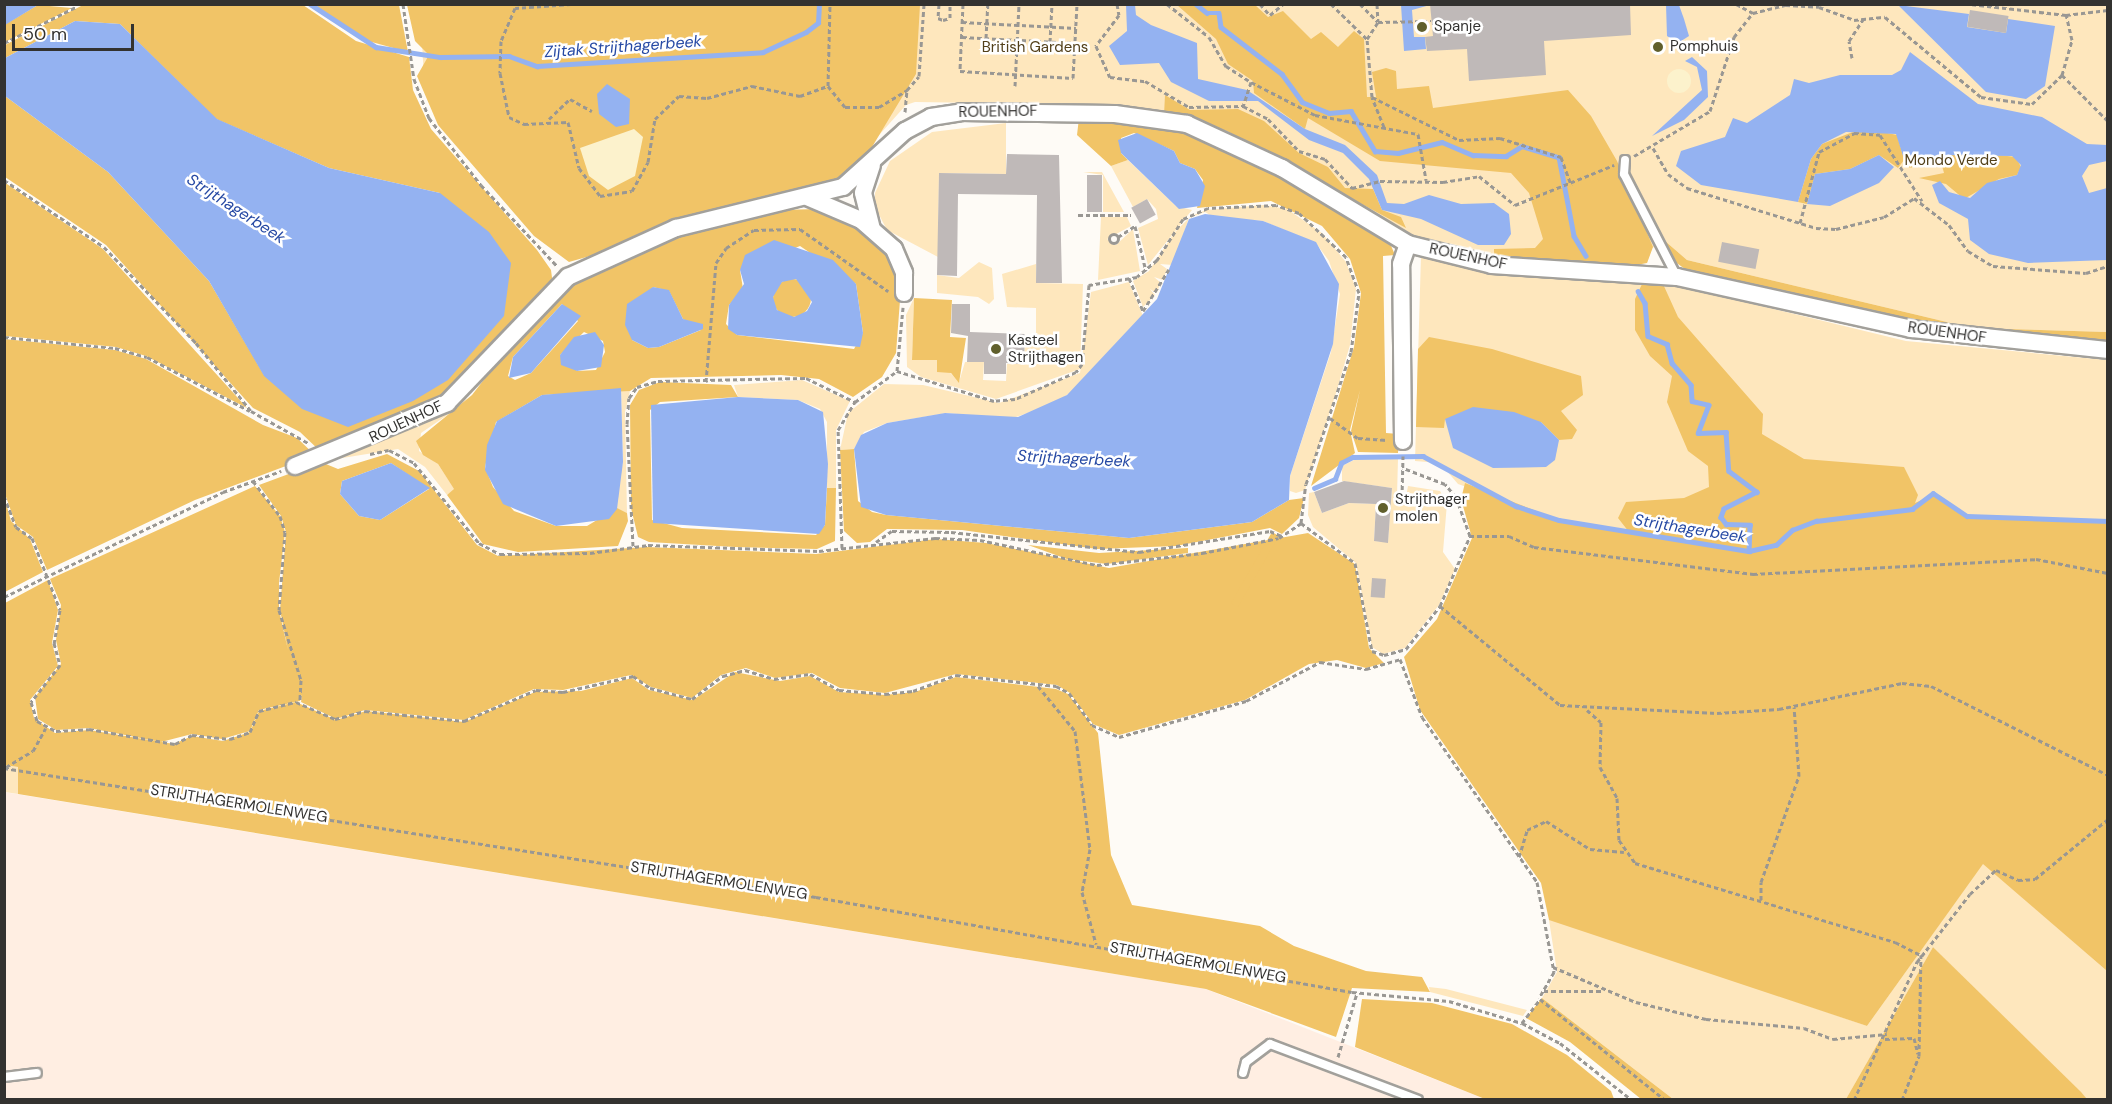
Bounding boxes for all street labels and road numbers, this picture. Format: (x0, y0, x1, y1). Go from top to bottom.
street label: ROUENHOF (958, 102, 1038, 122)
street label: ROUENHOF (1427, 240, 1509, 274)
street label: ROUENHOF (1907, 319, 1987, 347)
street label: ROUENHOF (366, 397, 446, 447)
street label: STRIJTHAGERMOLENWEG (149, 781, 329, 827)
street label: STRIJTHAGERMOLENWEG (629, 858, 809, 904)
street label: STRIJTHAGERMOLENWEG (1108, 939, 1288, 987)

